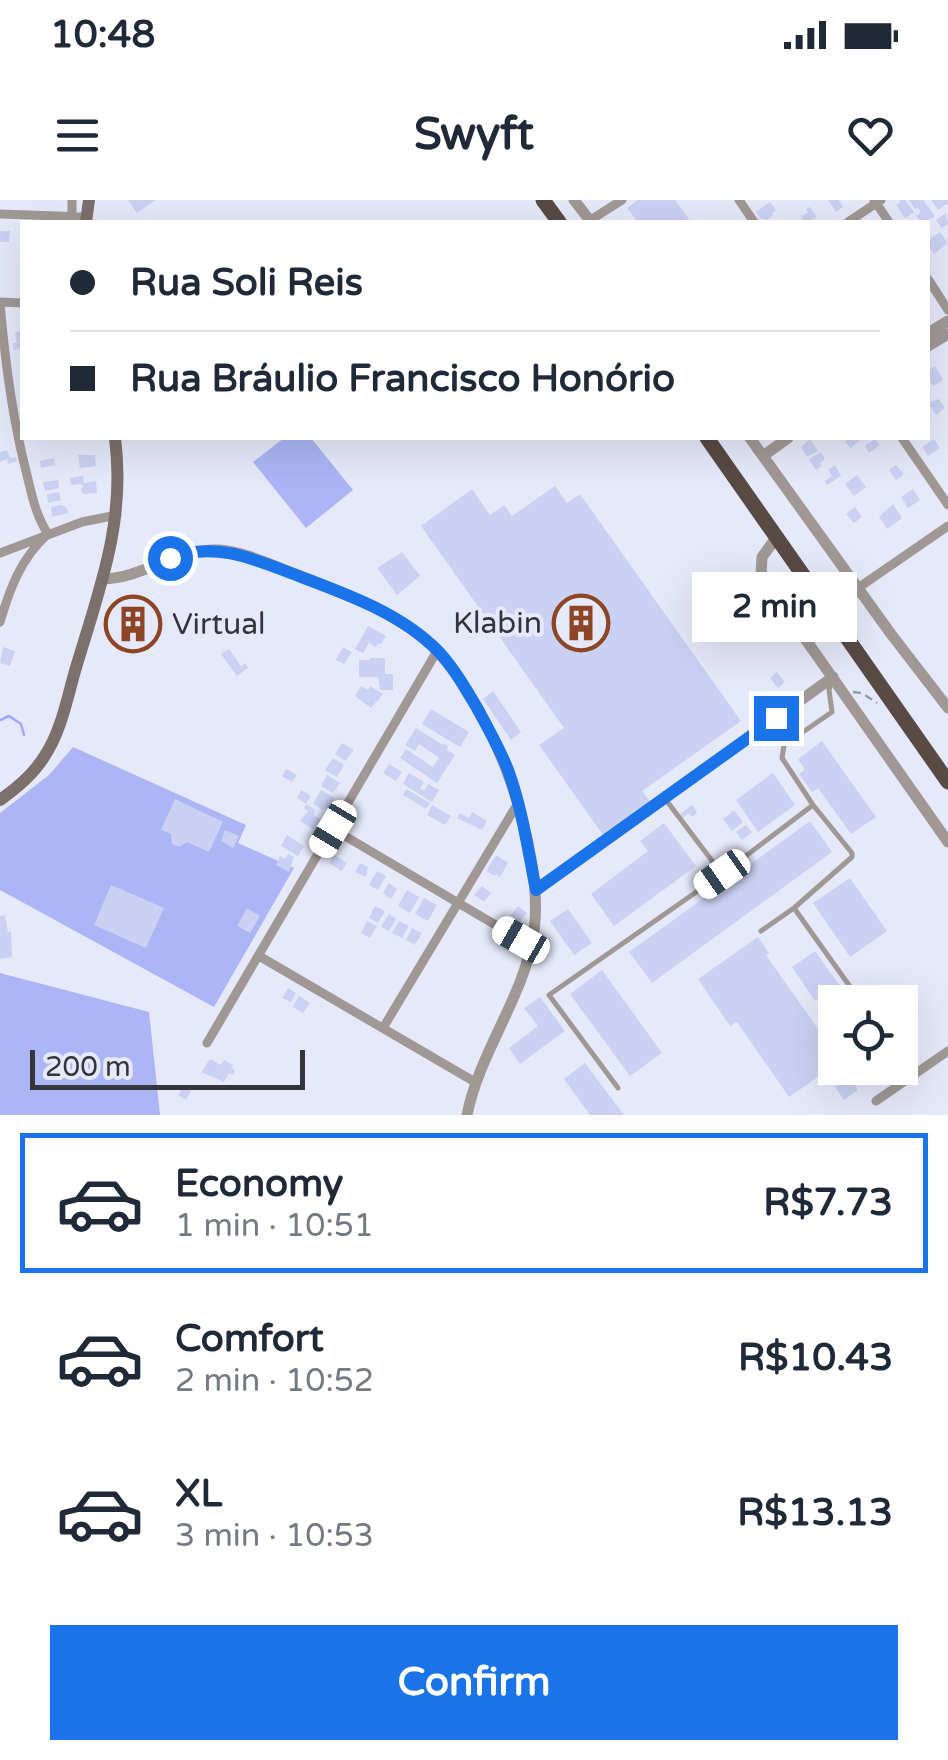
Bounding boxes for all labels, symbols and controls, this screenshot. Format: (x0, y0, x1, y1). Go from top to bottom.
text: 10:48 (50, 12, 155, 58)
icon: menu (50, 108, 105, 163)
text: Swyft (414, 108, 534, 162)
icon: heart (843, 108, 898, 163)
text: Rua Soli Reis (130, 260, 363, 306)
text: Rua Bráulio Francisco Honório (130, 356, 675, 402)
route start (148, 536, 193, 581)
callout: 2 min (694, 573, 858, 643)
text: 2 min (732, 588, 817, 626)
building icon: Klabin (551, 593, 611, 653)
building icon: Virtual (103, 594, 163, 654)
place label: Klabin (453, 605, 542, 642)
place label: Virtual (172, 606, 266, 643)
route end (754, 696, 799, 741)
car (305, 796, 361, 862)
car (689, 845, 755, 903)
car (488, 912, 554, 968)
map controls (818, 985, 918, 1085)
button: locate (818, 985, 918, 1085)
scale bar (30, 1045, 305, 1090)
text: 200 m (45, 1050, 131, 1084)
icon: car (55, 1158, 145, 1248)
text: Economy (175, 1161, 343, 1207)
text: R$7.73 (763, 1180, 893, 1226)
text: 1 min · 10:51 (175, 1207, 374, 1245)
icon: car (55, 1313, 145, 1403)
text: Comfort (175, 1316, 324, 1362)
text: R$10.43 (738, 1335, 893, 1381)
text: 2 min · 10:52 (175, 1362, 374, 1400)
icon: car (55, 1468, 145, 1558)
text: XL (175, 1471, 222, 1517)
text: R$13.13 (737, 1490, 893, 1536)
text: 3 min · 10:53 (175, 1517, 374, 1555)
button: Confirm (50, 1625, 898, 1740)

